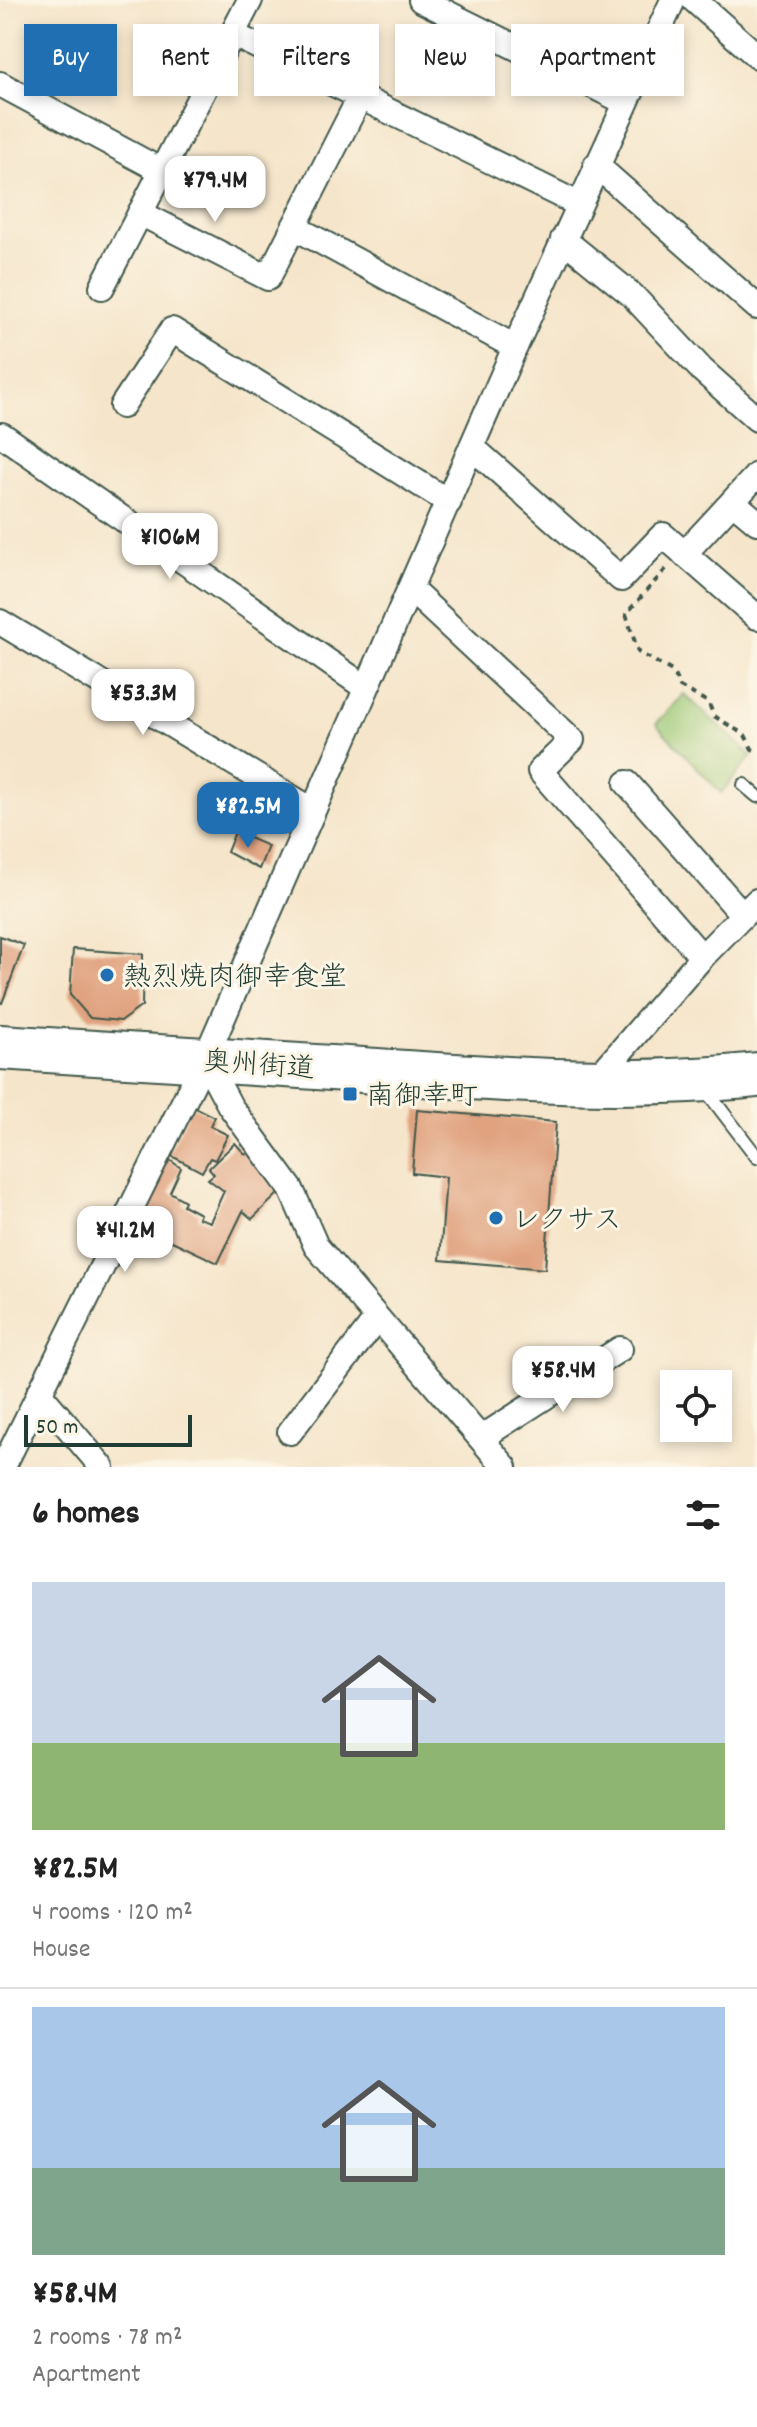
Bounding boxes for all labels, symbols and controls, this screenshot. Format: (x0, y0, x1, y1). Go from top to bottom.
chip: Buy (24, 24, 117, 96)
chip: Rent (133, 24, 238, 96)
chip: Filters (254, 24, 379, 96)
chip: New (395, 24, 495, 96)
chip: Apartment (511, 24, 684, 96)
pin: ¥79.4M (150, 156, 280, 224)
text: ¥79.4M (183, 163, 247, 200)
pin: ¥106M (114, 513, 226, 581)
text: ¥106M (140, 520, 200, 557)
pin: ¥53.3M (78, 669, 208, 737)
text: ¥53.3M (109, 676, 177, 713)
pin: ¥82.5M (183, 782, 313, 850)
text: ¥82.5M (215, 789, 281, 826)
place label: 熱烈焼肉御幸食堂 (123, 960, 347, 1000)
marker: 熱烈焼肉御幸食堂 (98, 966, 116, 984)
street label: 奥州街道 (201, 1044, 316, 1092)
place label: 南御幸町 (366, 1079, 478, 1119)
marker: 南御幸町 (341, 1085, 359, 1103)
place label: レクサス (512, 1203, 622, 1243)
pin: ¥41.2M (60, 1206, 190, 1274)
marker: レクサス (487, 1209, 505, 1227)
text: ¥41.2M (95, 1213, 155, 1250)
pin: ¥58.4M (498, 1346, 628, 1414)
text: ¥58.4M (530, 1353, 596, 1390)
map controls (660, 1370, 732, 1442)
button: locate (660, 1370, 732, 1442)
scale bar (24, 1411, 192, 1447)
text: 50 m (36, 1413, 78, 1444)
text: 6 homes (32, 1491, 140, 1540)
icon: filters (681, 1493, 725, 1537)
icon: home (307, 1634, 451, 1778)
text: ¥82.5M (32, 1846, 118, 1895)
text: 4 rooms · 120 m² (32, 1895, 193, 1932)
text: House (32, 1932, 90, 1969)
icon: home (307, 2059, 451, 2203)
text: ¥58.4M (32, 2271, 118, 2320)
text: 2 rooms · 78 m² (32, 2320, 182, 2357)
text: Apartment (32, 2357, 141, 2394)

